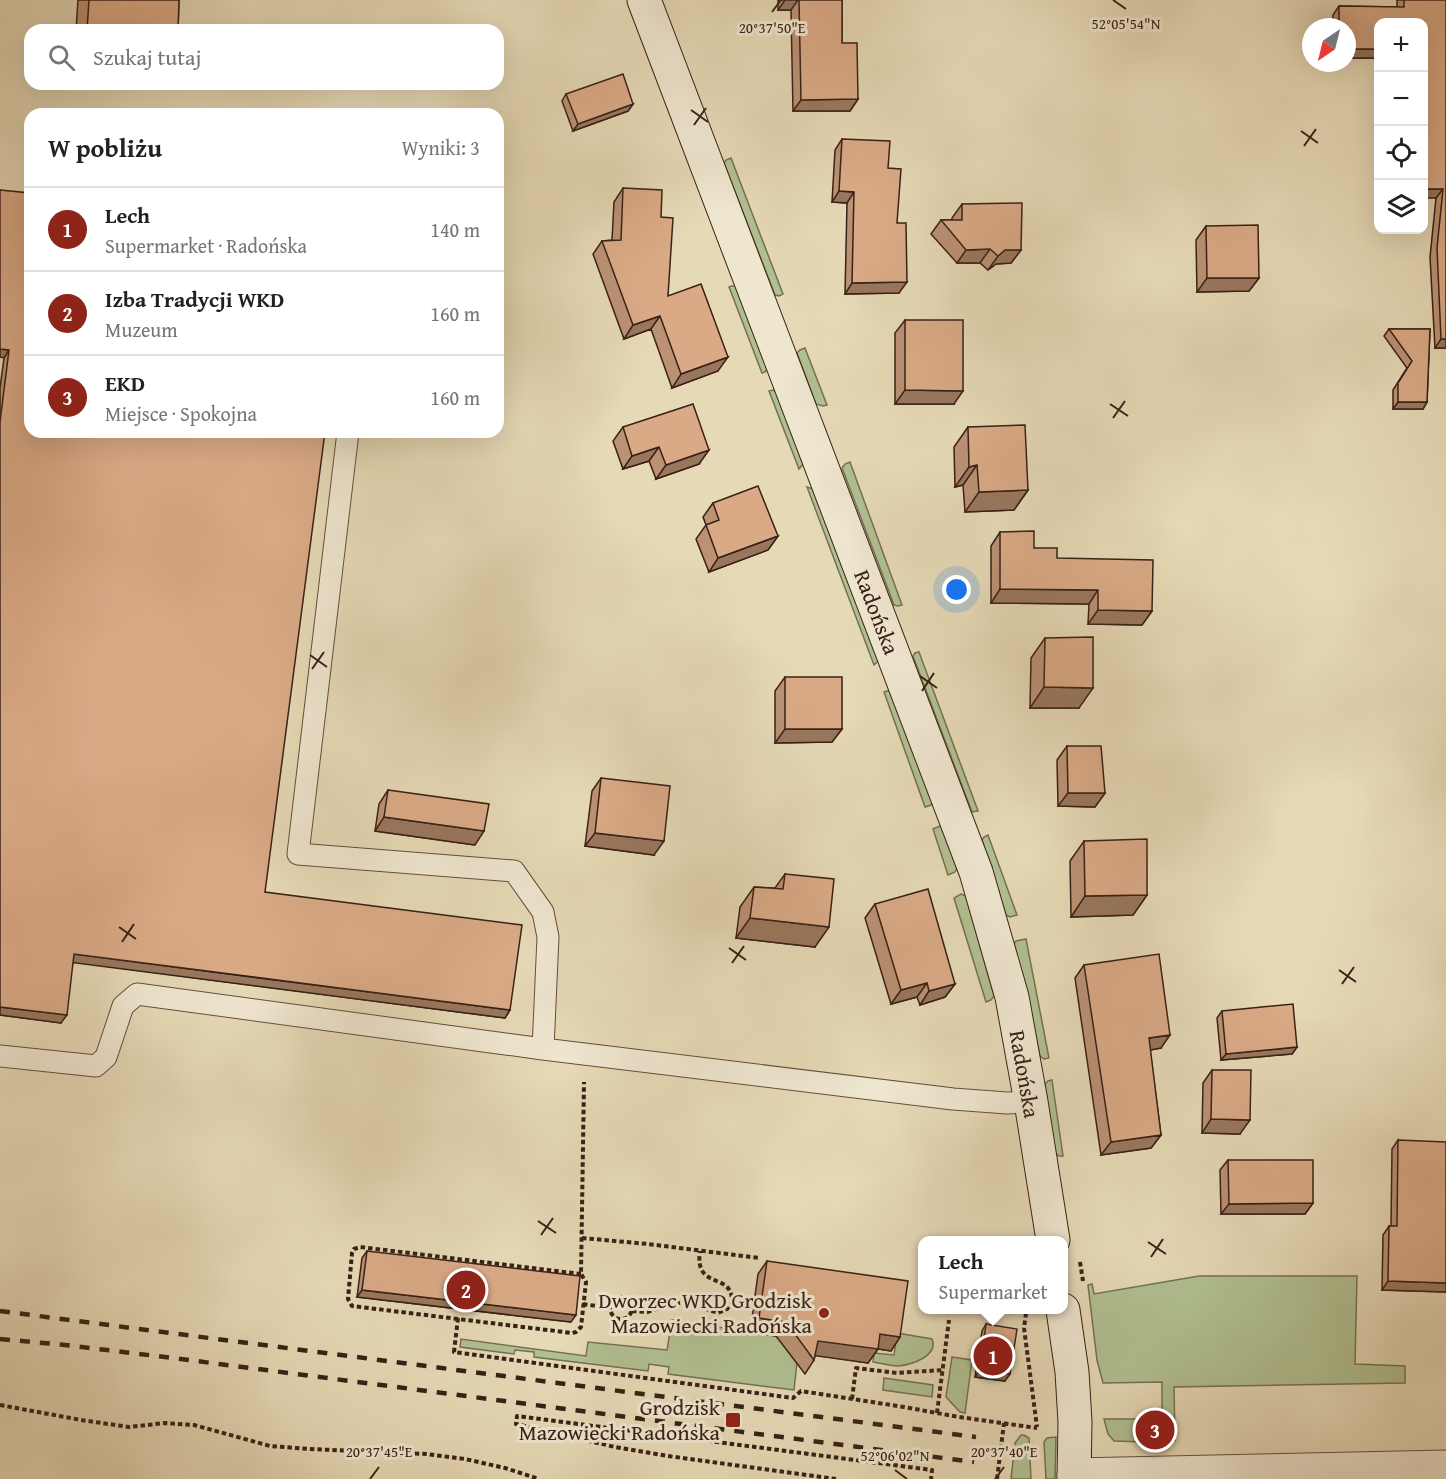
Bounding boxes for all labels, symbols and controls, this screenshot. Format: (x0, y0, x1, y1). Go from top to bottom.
text: 52°05'54"N (1092, 13, 1161, 34)
text: 20°37'50"E (739, 17, 806, 38)
north arrow (1302, 18, 1356, 72)
map controls (1374, 18, 1428, 234)
button: + (1374, 18, 1428, 72)
search box (24, 24, 504, 90)
icon: search (45, 41, 78, 74)
text: Szukaj tutaj (93, 41, 201, 73)
button: − (1374, 72, 1428, 126)
button: locate (1374, 126, 1428, 180)
text: W pobliżu (48, 128, 162, 167)
text: Wyniki: 3 (402, 133, 480, 162)
button: layers (1374, 180, 1428, 234)
text: Lech (105, 199, 150, 231)
text: 1 (62, 215, 73, 244)
text: 140 m (430, 215, 480, 244)
text: Supermarket · Radońska (105, 231, 307, 260)
text: Izba Tradycji WKD (105, 283, 284, 315)
text: 2 (62, 299, 73, 328)
text: 160 m (430, 299, 480, 328)
text: Muzeum (105, 315, 178, 344)
text: EKD (105, 367, 145, 399)
text: 3 (62, 383, 73, 412)
text: 160 m (430, 383, 480, 412)
text: Miejsce · Spokojna (105, 399, 257, 428)
street label: Radońska (846, 565, 908, 660)
your location (942, 575, 971, 604)
street label: Radońska (1002, 1028, 1049, 1121)
popup (918, 1236, 1068, 1314)
text: Lech (938, 1245, 983, 1277)
pin: 2 (446, 1268, 486, 1312)
text: Supermarket (938, 1277, 1048, 1306)
place label: Dworzec WKD Grodzisk Mazowiecki Radońska (598, 1284, 813, 1341)
marker: Dworzec WKD Grodzisk Mazowiecki Radońska (817, 1306, 831, 1320)
pin: 1 (974, 1334, 1012, 1378)
place label: Grodzisk Mazowiecki Radońska (519, 1391, 721, 1448)
pin: 3 (1136, 1408, 1174, 1452)
marker: Grodzisk Mazowiecki Radońska (724, 1411, 742, 1429)
text: 20°37'45"E (346, 1441, 413, 1462)
text: 20°37'40"E (971, 1441, 1038, 1462)
text: 52°06'02"N (861, 1445, 930, 1466)

